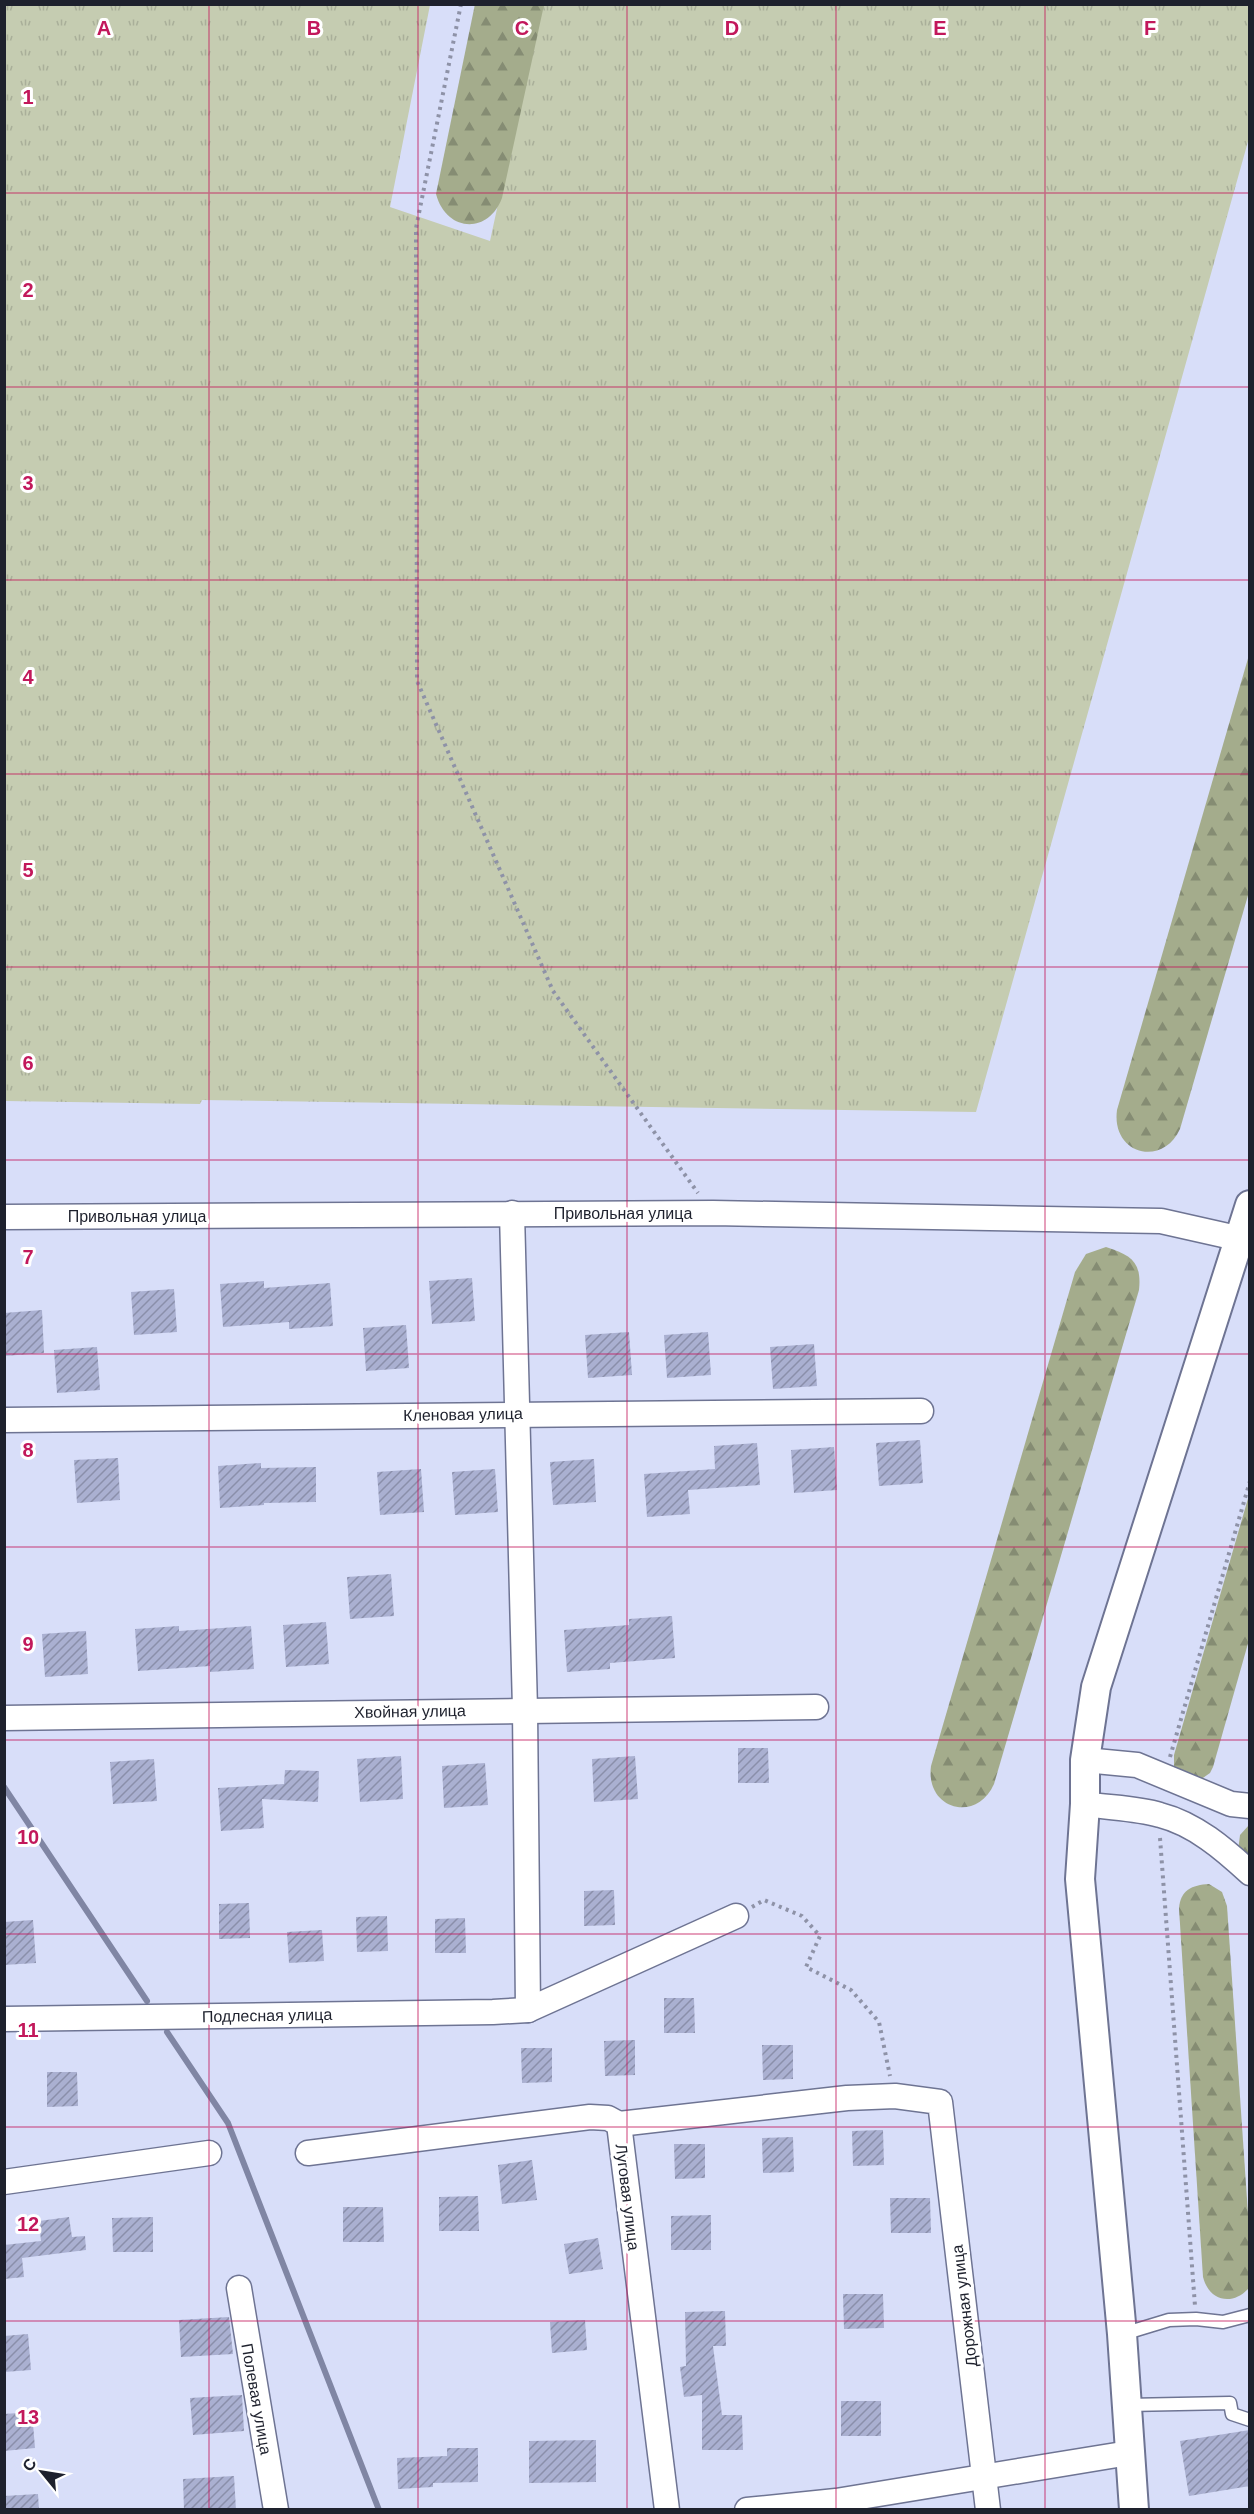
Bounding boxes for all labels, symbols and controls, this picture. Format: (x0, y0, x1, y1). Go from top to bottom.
text: A (97, 17, 111, 39)
text: B (307, 17, 321, 39)
text: C (515, 17, 529, 39)
text: D (725, 17, 739, 39)
text: E (933, 17, 947, 39)
text: F (1144, 17, 1156, 39)
text: 1 (22, 86, 34, 108)
text: 2 (22, 279, 34, 301)
text: 3 (22, 472, 34, 494)
text: 4 (22, 666, 34, 688)
text: 5 (22, 859, 34, 881)
text: 6 (22, 1052, 34, 1074)
street label: Привольная улица (554, 1205, 692, 1222)
street label: Привольная улица (68, 1208, 206, 1225)
text: 7 (22, 1246, 34, 1268)
street label: Кленовая улица (403, 1405, 523, 1424)
text: 8 (22, 1439, 34, 1461)
text: 9 (22, 1633, 34, 1655)
street label: Хвойная улица (354, 1702, 466, 1721)
text: 10 (17, 1826, 39, 1848)
street label: Подлесная улица (202, 2006, 332, 2025)
text: 11 (17, 2019, 39, 2041)
street label: Луговая улица (613, 2143, 642, 2251)
text: 12 (17, 2213, 39, 2235)
street label: Дорожная улица (949, 2244, 980, 2368)
street label: Полевая улица (238, 2342, 275, 2456)
text: 13 (17, 2406, 39, 2428)
north arrow (12, 2442, 72, 2502)
text: С (19, 2455, 40, 2474)

